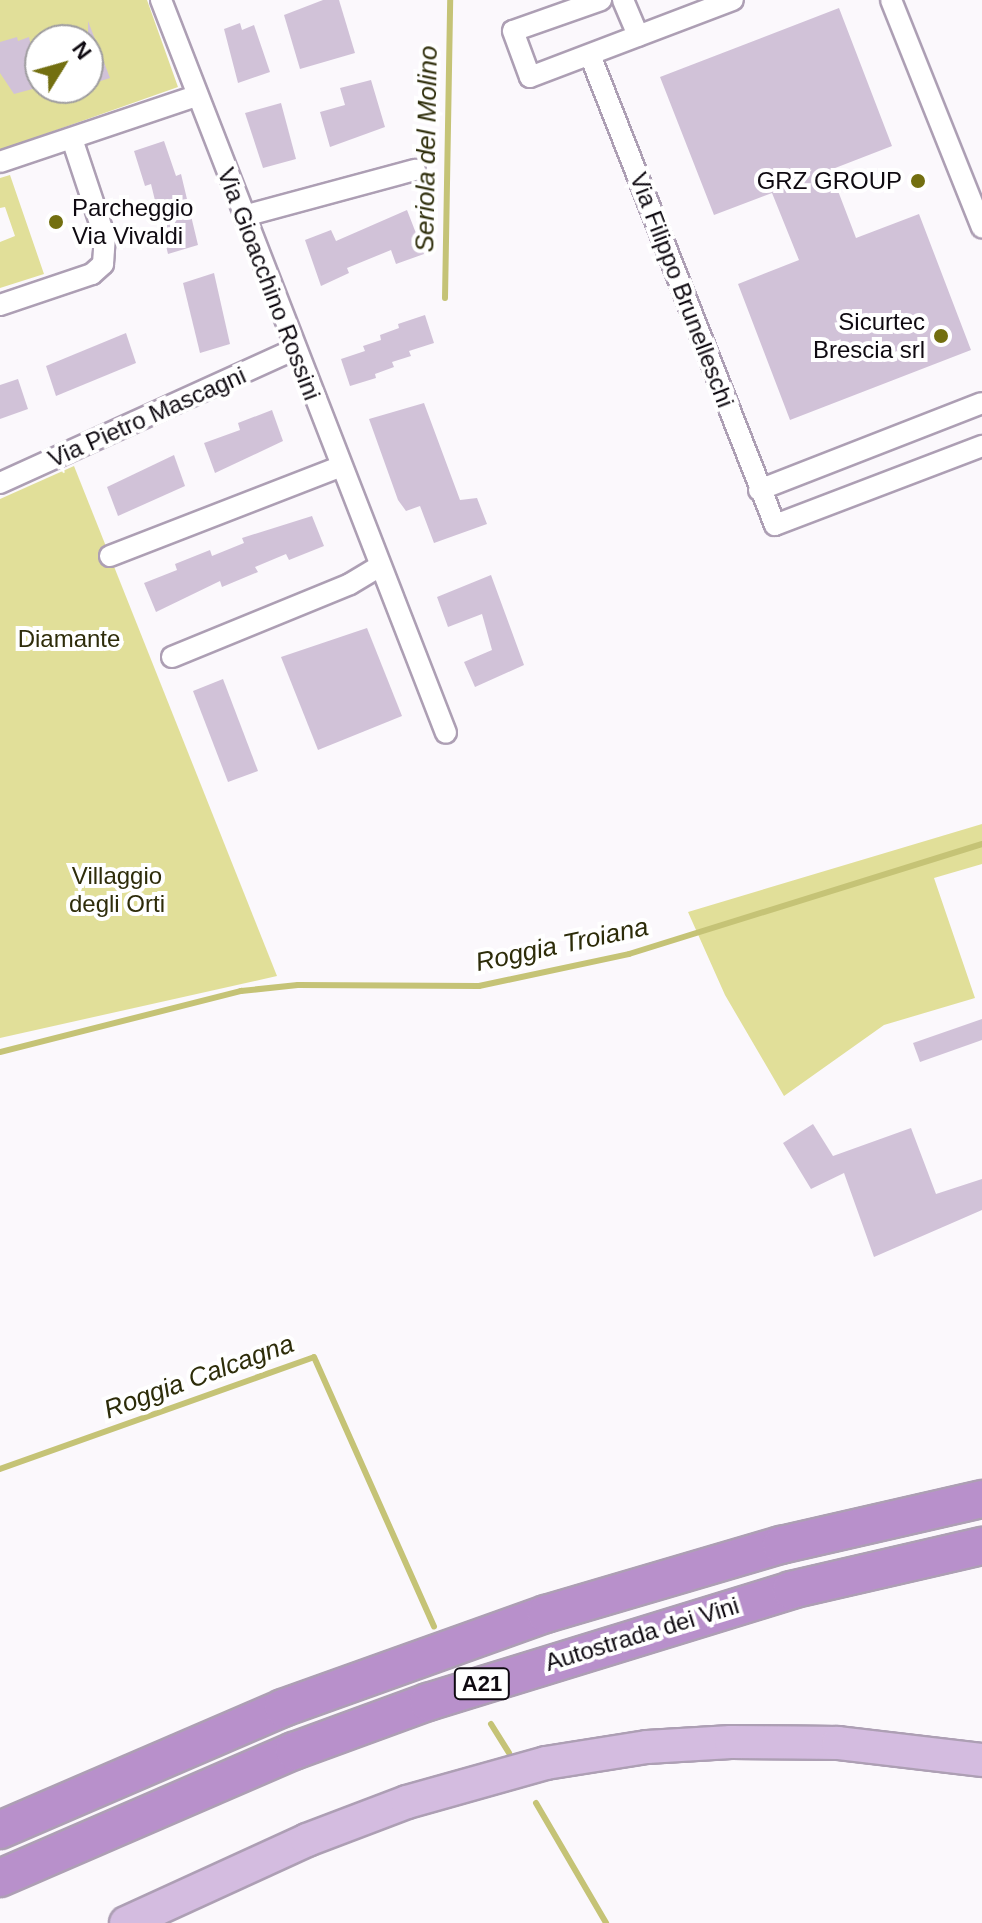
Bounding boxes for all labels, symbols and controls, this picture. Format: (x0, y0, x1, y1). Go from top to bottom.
north arrow (24, 24, 104, 104)
text: N (67, 37, 97, 64)
water label: Seriola del Molino (410, 45, 444, 253)
street label: Via Gioacchino Rossini (211, 164, 327, 404)
place label: GRZ GROUP (757, 167, 902, 195)
street label: Via Filippo Brunelleschi (624, 169, 740, 411)
marker: GRZ GROUP (909, 172, 927, 190)
place label: Parcheggio Via Vivaldi (72, 194, 193, 250)
marker: Parcheggio Via Vivaldi (47, 213, 65, 231)
place label: Sicurtec Brescia srl (813, 308, 925, 364)
marker: Sicurtec Brescia srl (932, 327, 950, 345)
street label: Via Pietro Mascagni (44, 361, 250, 473)
park label: Diamante (18, 625, 120, 653)
park label: Villaggio degli Orti (69, 862, 165, 918)
water label: Roggia Troiana (473, 911, 651, 979)
water label: Roggia Calcagna (100, 1328, 298, 1426)
street label: Autostrada dei Vini (542, 1591, 742, 1677)
road number: A21 (452, 1666, 512, 1702)

